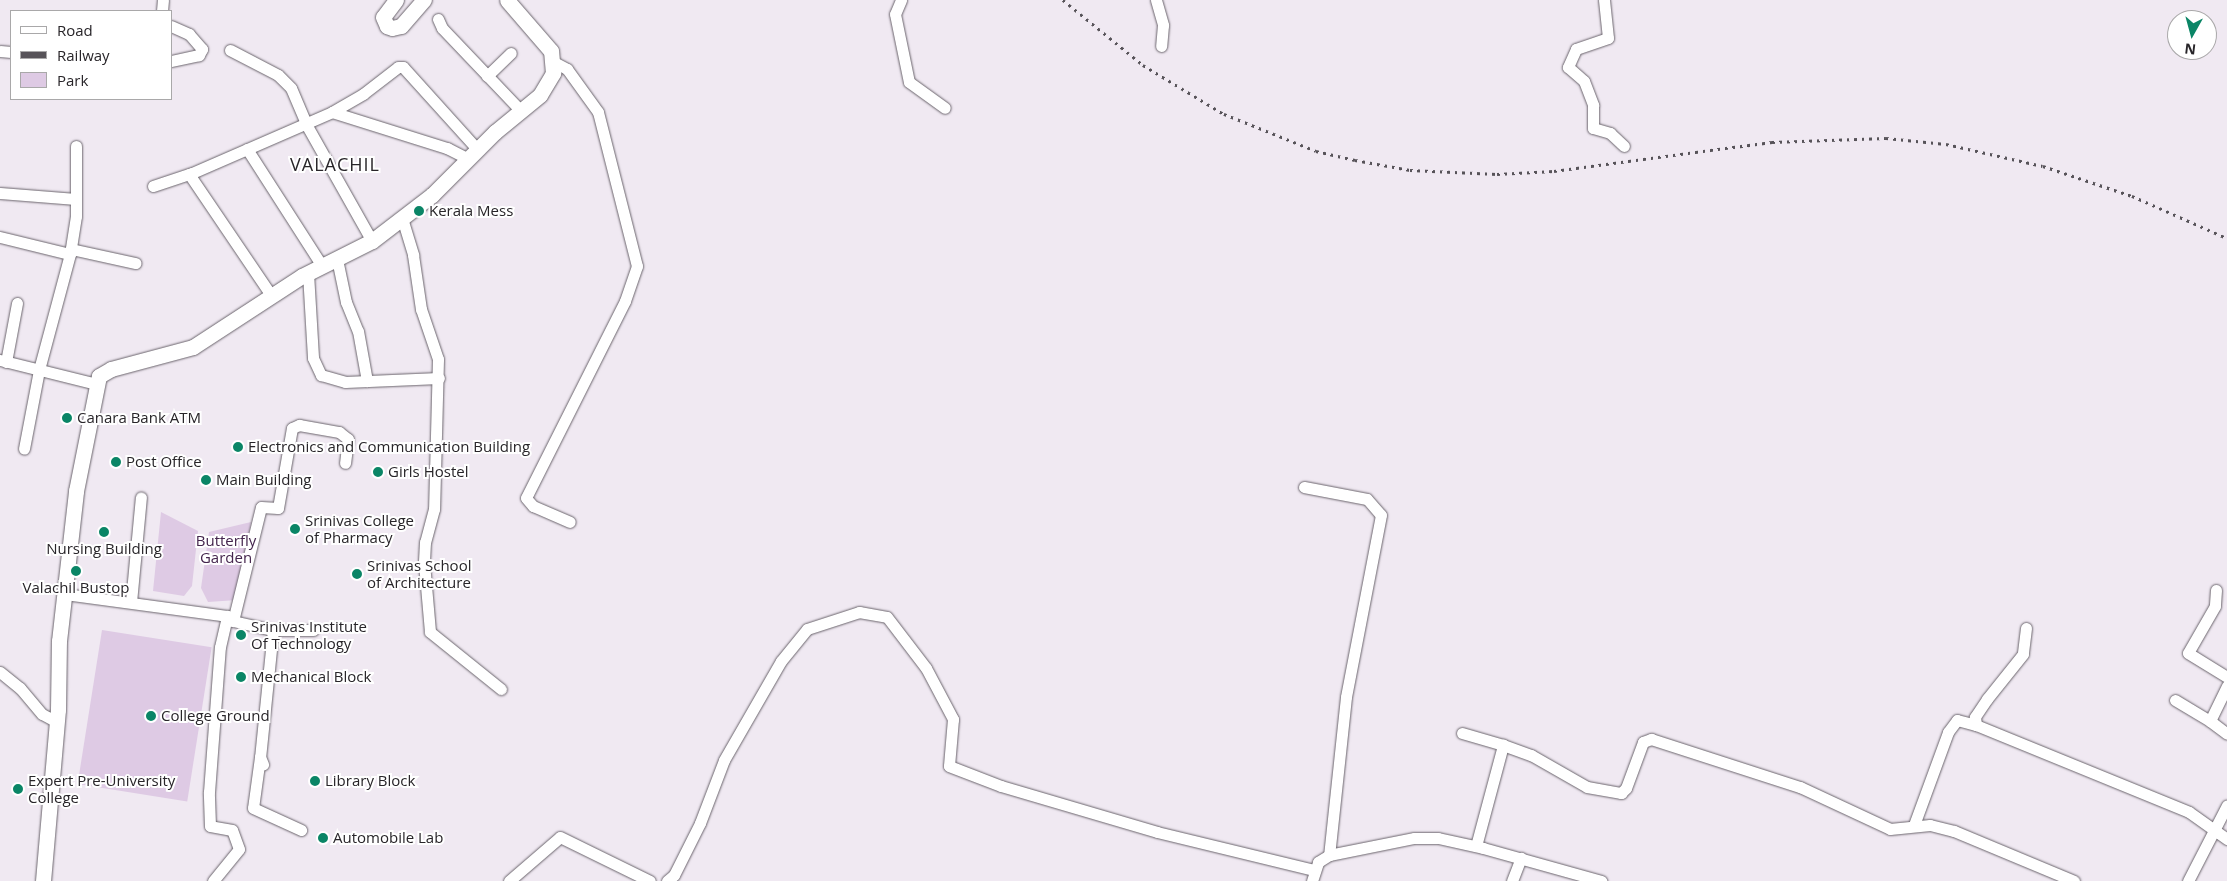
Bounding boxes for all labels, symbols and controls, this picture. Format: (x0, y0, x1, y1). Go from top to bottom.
legend (10, 10, 172, 100)
north arrow (2167, 10, 2217, 60)
text: Road (57, 20, 93, 40)
text: N (2183, 39, 2197, 60)
text: Railway (57, 45, 110, 65)
text: Park (57, 70, 88, 90)
district label: VALACHIL (289, 153, 381, 175)
place label: Kerala Mess (429, 202, 513, 220)
marker: Kerala Mess (413, 205, 425, 217)
place label: Canara Bank ATM (77, 409, 201, 427)
marker: Canara Bank ATM (61, 412, 73, 424)
place label: Electronics and Communication Building (248, 438, 530, 456)
marker: Electronics and Communication Building (232, 441, 244, 453)
place label: Post Office (126, 453, 202, 471)
marker: Post Office (110, 456, 122, 468)
place label: Girls Hostel (388, 463, 468, 481)
marker: Girls Hostel (372, 466, 384, 478)
place label: Main Building (216, 471, 311, 489)
marker: Main Building (200, 474, 212, 486)
place label: Srinivas College of Pharmacy (305, 511, 414, 546)
marker: Srinivas College of Pharmacy (289, 523, 301, 535)
marker: Nursing Building (98, 526, 110, 538)
park label: Butterfly Garden (196, 531, 256, 566)
place label: Nursing Building (46, 540, 162, 558)
place label: Srinivas School of Architecture (367, 556, 471, 591)
marker: Valachil Bustop (70, 565, 82, 577)
marker: Srinivas School of Architecture (351, 568, 363, 580)
place label: Valachil Bustop (23, 579, 129, 597)
place label: Srinivas Institute Of Technology (251, 617, 367, 652)
marker: Srinivas Institute Of Technology (235, 629, 247, 641)
place label: Mechanical Block (251, 668, 371, 686)
marker: Mechanical Block (235, 671, 247, 683)
place label: College Ground (161, 707, 270, 725)
marker: College Ground (145, 710, 157, 722)
place label: Expert Pre-University College (28, 771, 175, 806)
place label: Library Block (325, 772, 415, 790)
marker: Library Block (309, 775, 321, 787)
marker: Expert Pre-University College (12, 783, 24, 795)
place label: Automobile Lab (333, 829, 443, 847)
marker: Automobile Lab (317, 832, 329, 844)

